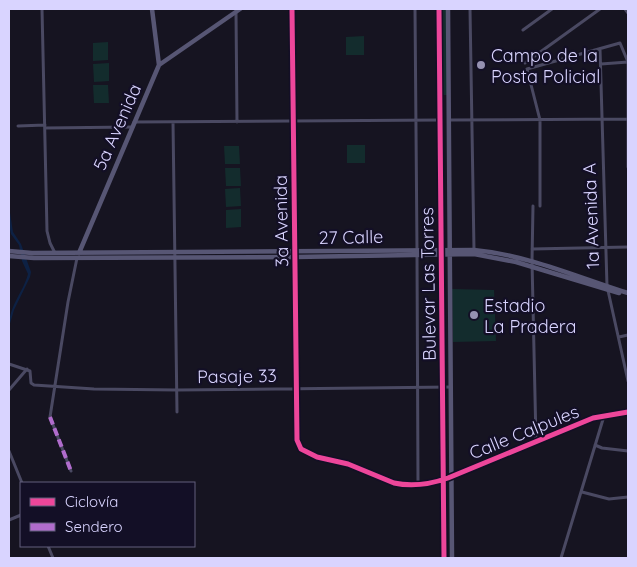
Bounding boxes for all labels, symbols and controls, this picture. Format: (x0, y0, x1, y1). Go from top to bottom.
place label: Campo de la Posta Policial (491, 44, 600, 88)
marker: Campo de la Posta Policial (475, 59, 487, 71)
street label: 5a Avenida (88, 80, 146, 174)
street label: 1a Avenida A (578, 162, 604, 269)
street label: 3a Avenida (269, 175, 293, 267)
street label: Bulevar Las Torres (415, 207, 441, 361)
street label: 27 Calle (318, 225, 384, 249)
place label: Estadio La Pradera (484, 294, 576, 338)
marker: Estadio La Pradera (468, 309, 480, 321)
street label: Pasaje 33 (197, 364, 277, 388)
street label: Calle Calpules (466, 400, 582, 464)
legend (20, 482, 195, 547)
text: Ciclovía (65, 492, 118, 511)
text: Sendero (65, 517, 123, 536)

